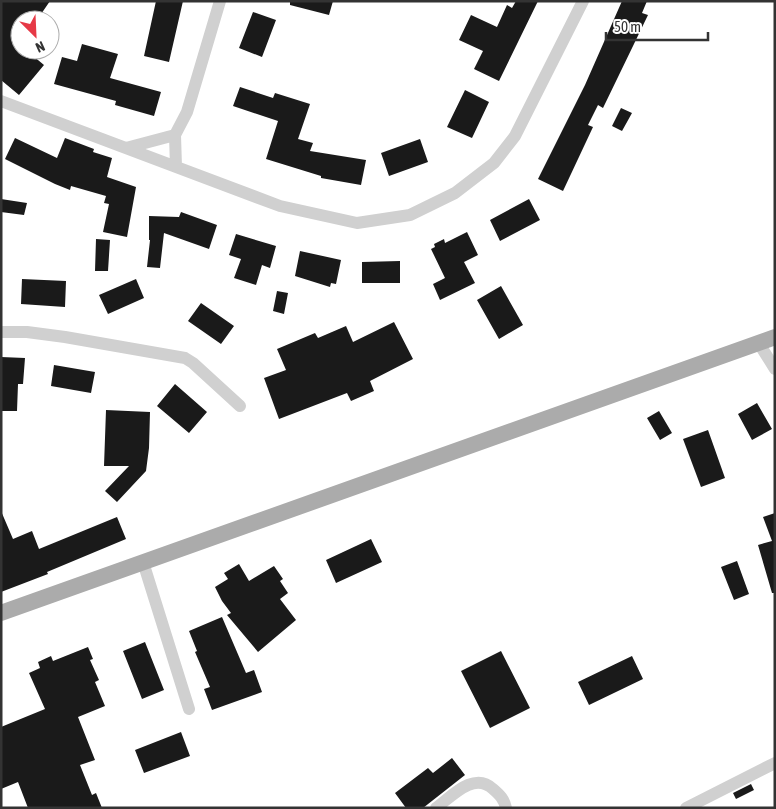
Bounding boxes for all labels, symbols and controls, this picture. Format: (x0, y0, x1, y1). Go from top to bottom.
north arrow (10, 10, 60, 60)
scale bar (606, 10, 708, 42)
text: 50 m (614, 18, 641, 35)
text: N (33, 38, 47, 56)

